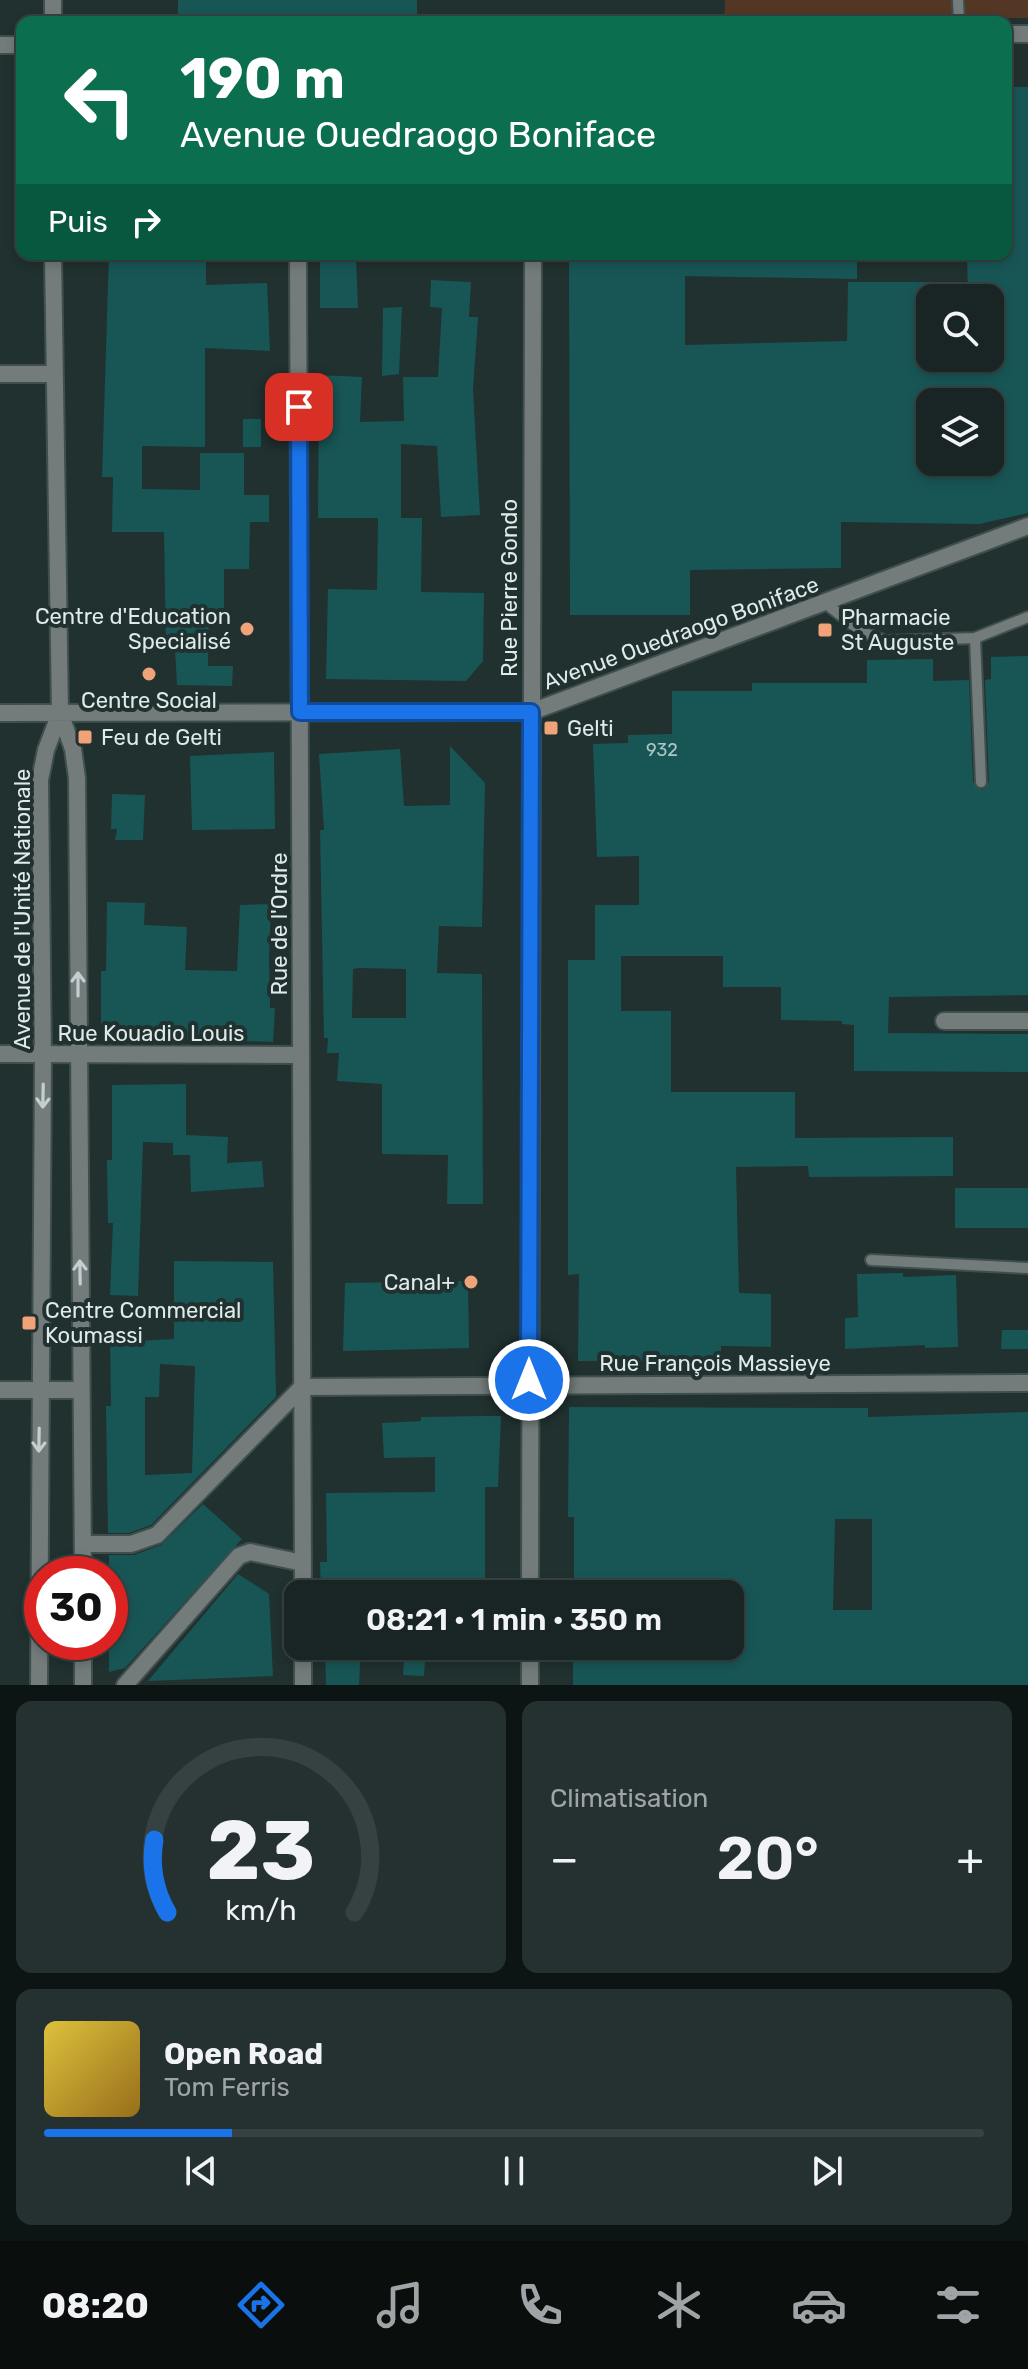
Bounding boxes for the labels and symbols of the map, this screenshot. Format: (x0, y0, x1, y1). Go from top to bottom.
pin (265, 373, 333, 441)
street label: Rue Pierre Gondo (496, 499, 523, 677)
street label: Avenue Ouedraogo Boniface (540, 571, 822, 695)
place label: Centre d'Education Specialisé (35, 603, 231, 655)
place label: Pharmacie St Auguste (841, 604, 954, 656)
marker: Centre d'Education Specialisé (238, 620, 256, 638)
marker: Pharmacie St Auguste (816, 621, 834, 639)
marker: Centre Social (140, 665, 158, 683)
place label: Centre Social (81, 687, 217, 714)
place label: Gelti (567, 715, 614, 742)
marker: Gelti (542, 719, 560, 737)
place label: Feu de Gelti (101, 724, 222, 751)
marker: Feu de Gelti (76, 728, 94, 746)
house number: 932 (646, 739, 678, 761)
street label: Avenue de l'Unité Nationale (9, 769, 36, 1049)
street label: Rue de l'Ordre (266, 853, 293, 995)
one-way arrow (70, 971, 86, 998)
street label: Rue Kouadio Louis (58, 1020, 244, 1047)
one-way arrow (35, 1082, 51, 1109)
one-way arrow (72, 1259, 88, 1286)
place label: Canal+ (384, 1269, 455, 1296)
marker: Canal+ (462, 1273, 480, 1291)
place label: Centre Commercial Koumassi (45, 1297, 241, 1349)
marker: Centre Commercial Koumassi (20, 1314, 38, 1332)
position arrow (487, 1338, 571, 1422)
street label: Rue François Massieye (599, 1350, 831, 1377)
one-way arrow (31, 1426, 47, 1453)
speed limit sign: 30 (24, 1556, 128, 1660)

